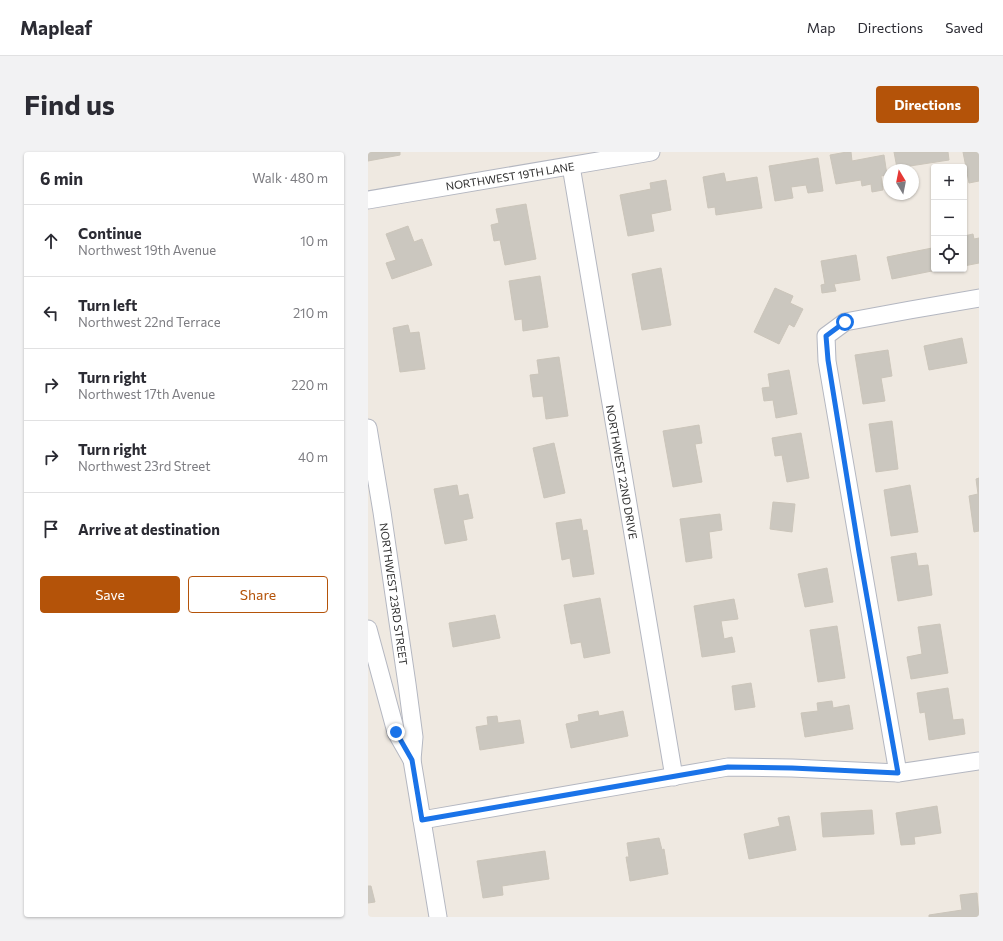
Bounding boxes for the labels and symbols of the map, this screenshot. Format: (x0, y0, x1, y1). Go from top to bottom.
street label: NORTHWEST 19TH LANE (445, 159, 575, 193)
north arrow (883, 164, 919, 200)
route start (836, 313, 854, 331)
street label: NORTHWEST 22ND DRIVE (604, 404, 640, 540)
street label: NORTHWEST 23RD STREET (378, 522, 410, 666)
route end (387, 723, 405, 741)

